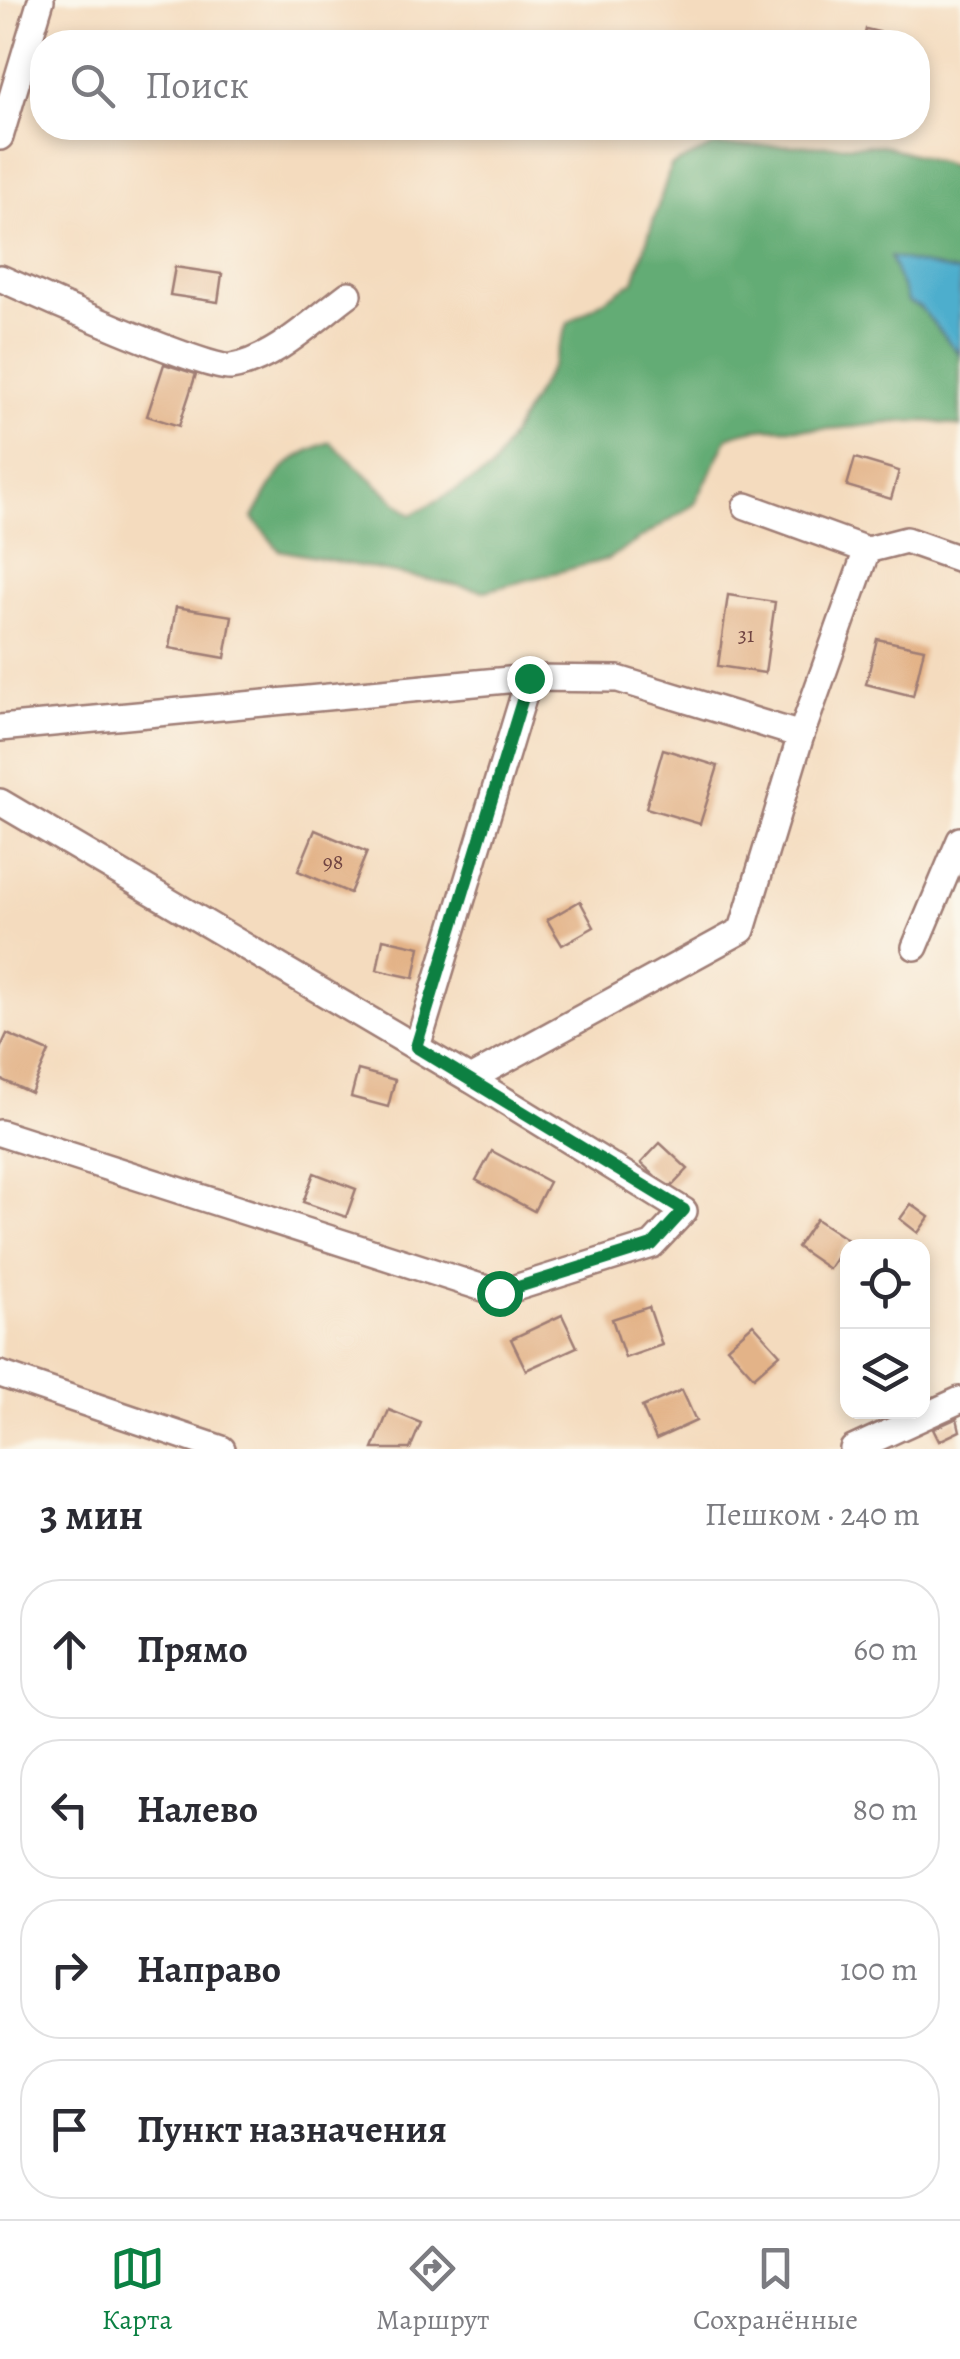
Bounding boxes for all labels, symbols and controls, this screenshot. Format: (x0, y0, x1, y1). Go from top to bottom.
search box (30, 30, 930, 140)
icon: search (65, 58, 120, 113)
text: Поиск (145, 59, 249, 111)
house number: 31 (738, 620, 754, 650)
route end (507, 656, 553, 702)
house number: 98 (323, 847, 343, 877)
map controls (840, 1239, 930, 1419)
button: locate (840, 1239, 930, 1329)
route start (477, 1271, 523, 1317)
button: layers (840, 1329, 930, 1419)
text: 3 мин (40, 1486, 143, 1543)
text: Пешком · 240 m (705, 1492, 920, 1536)
icon: ahead (42, 1622, 97, 1677)
text: Прямо (137, 1623, 248, 1675)
text: 60 m (853, 1627, 918, 1671)
icon: left (42, 1782, 97, 1837)
text: Налево (137, 1783, 258, 1835)
text: 80 m (852, 1787, 918, 1831)
icon: right (42, 1942, 97, 1997)
text: Направо (137, 1943, 281, 1995)
text: 100 m (840, 1947, 918, 1991)
icon: arrive (42, 2102, 97, 2157)
text: Пункт назначения (137, 2103, 447, 2155)
tab: Карта (102, 2241, 172, 2339)
tab: Маршрут (376, 2241, 489, 2339)
tab: Сохранённые (693, 2241, 858, 2339)

